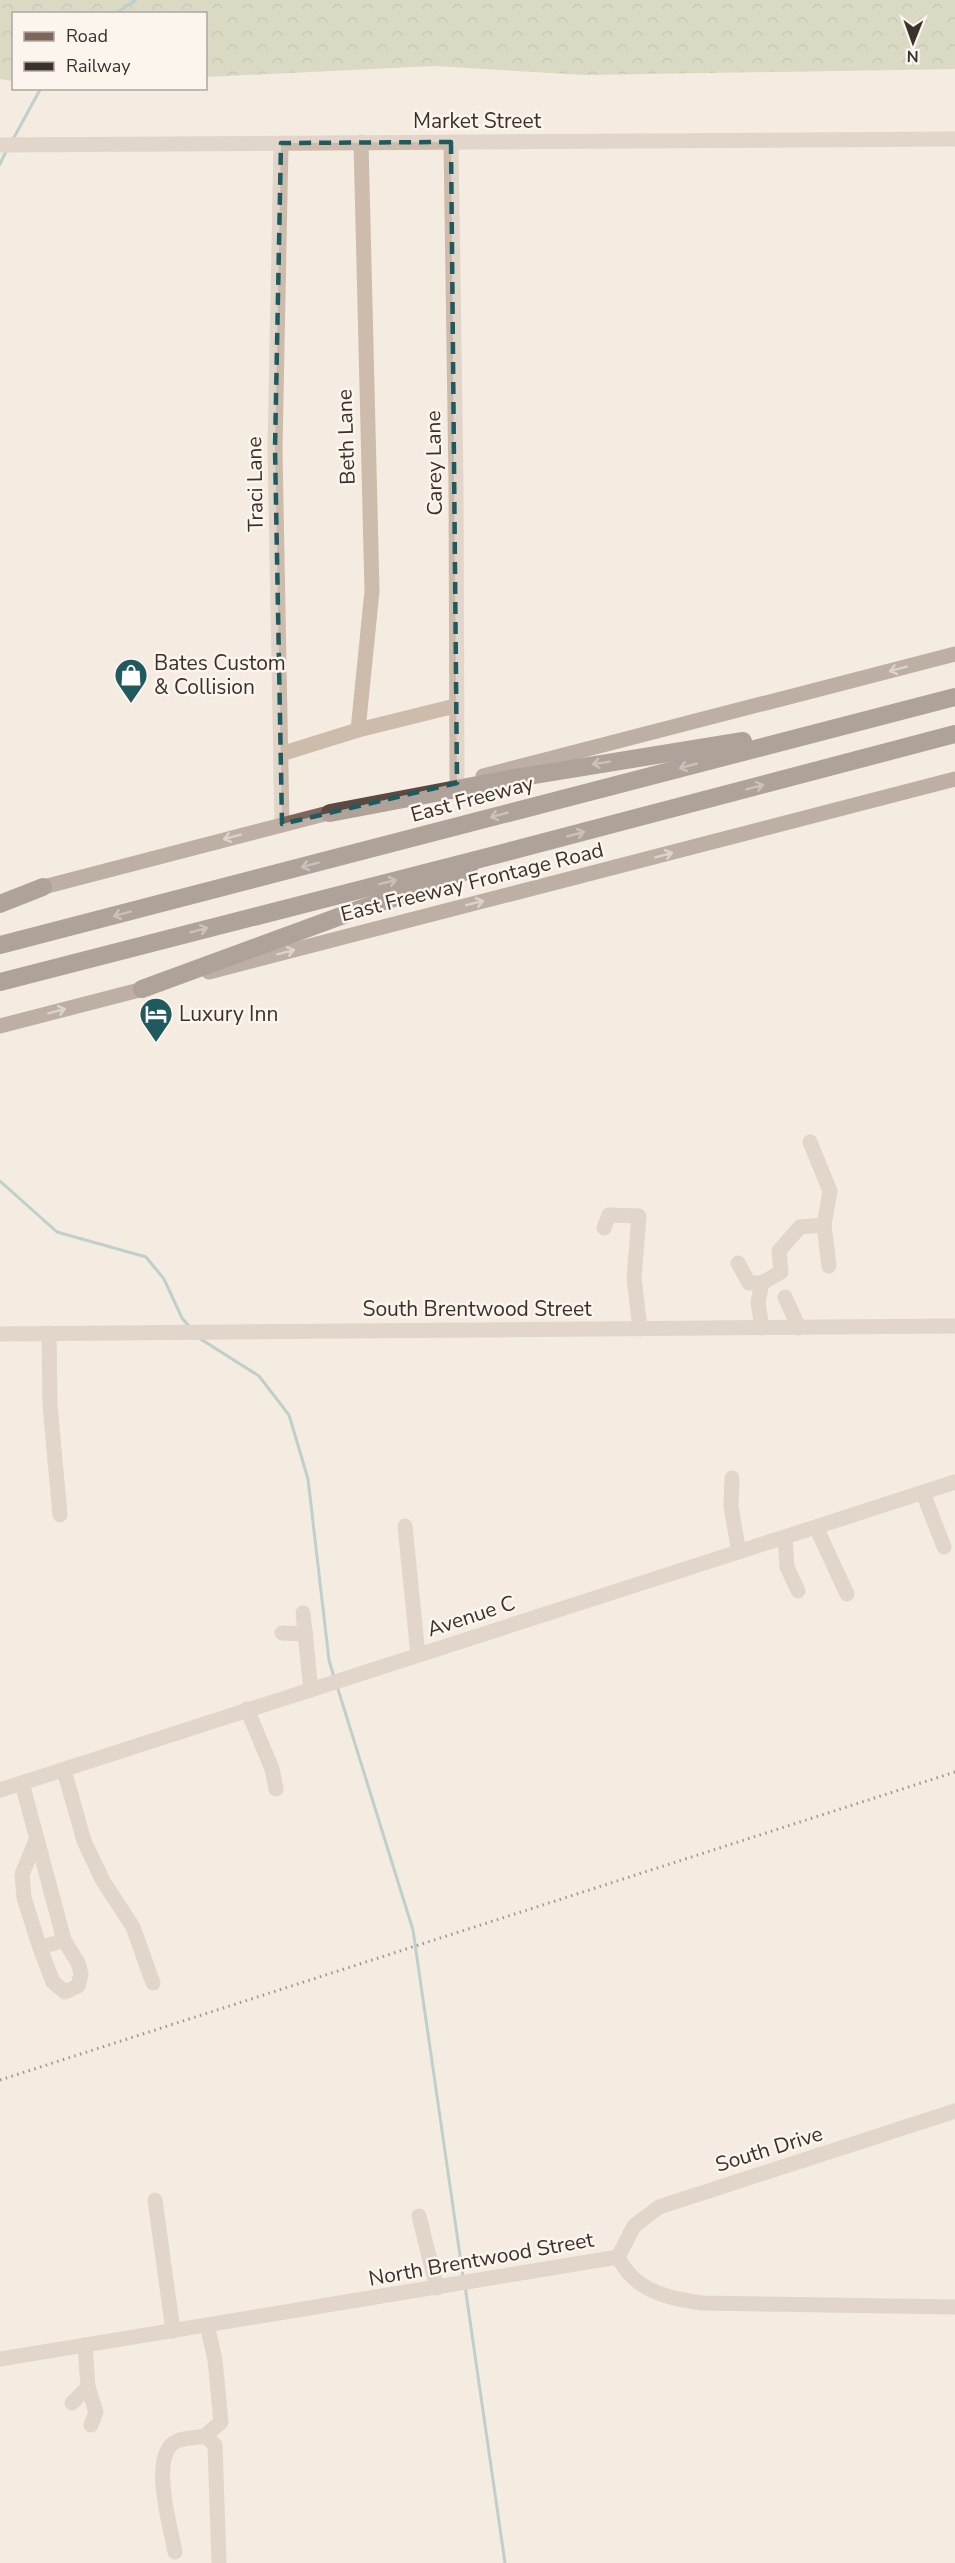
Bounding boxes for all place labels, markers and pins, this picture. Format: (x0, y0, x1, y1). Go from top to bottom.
place label: Bates Custom & Collision (154, 649, 286, 701)
shop icon: Bates Custom & Collision (113, 657, 149, 704)
hotel icon: Luxury Inn (138, 996, 174, 1043)
place label: Luxury Inn (179, 1000, 278, 1028)

